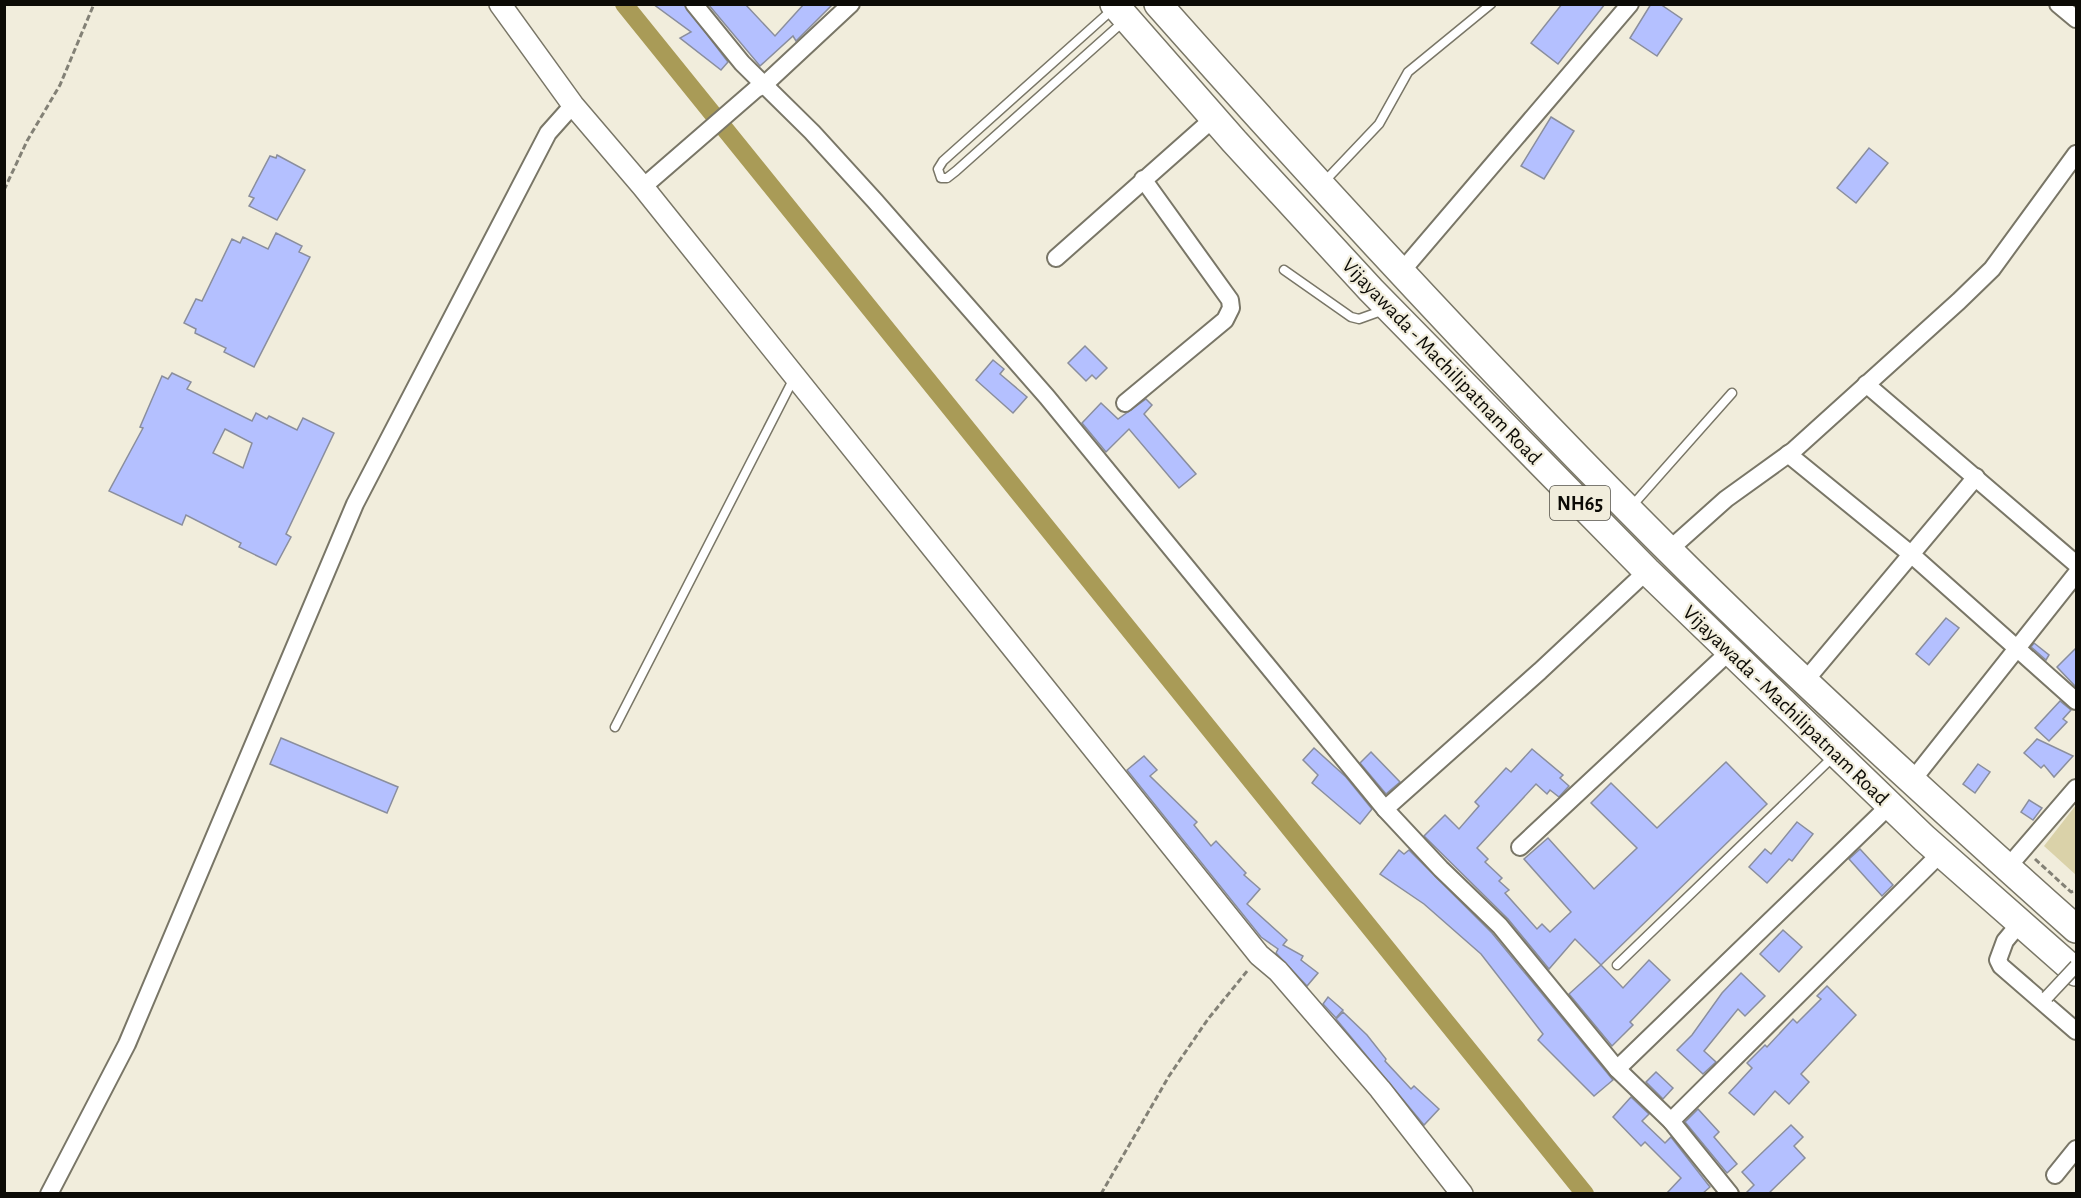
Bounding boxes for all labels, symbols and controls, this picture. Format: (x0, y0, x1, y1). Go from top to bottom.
street label: Vijayawada - Machilipatnam Road (1338, 254, 1546, 468)
road number: NH65 (1550, 486, 1610, 520)
street label: Vijayawada - Machilipatnam Road (1679, 601, 1893, 809)

